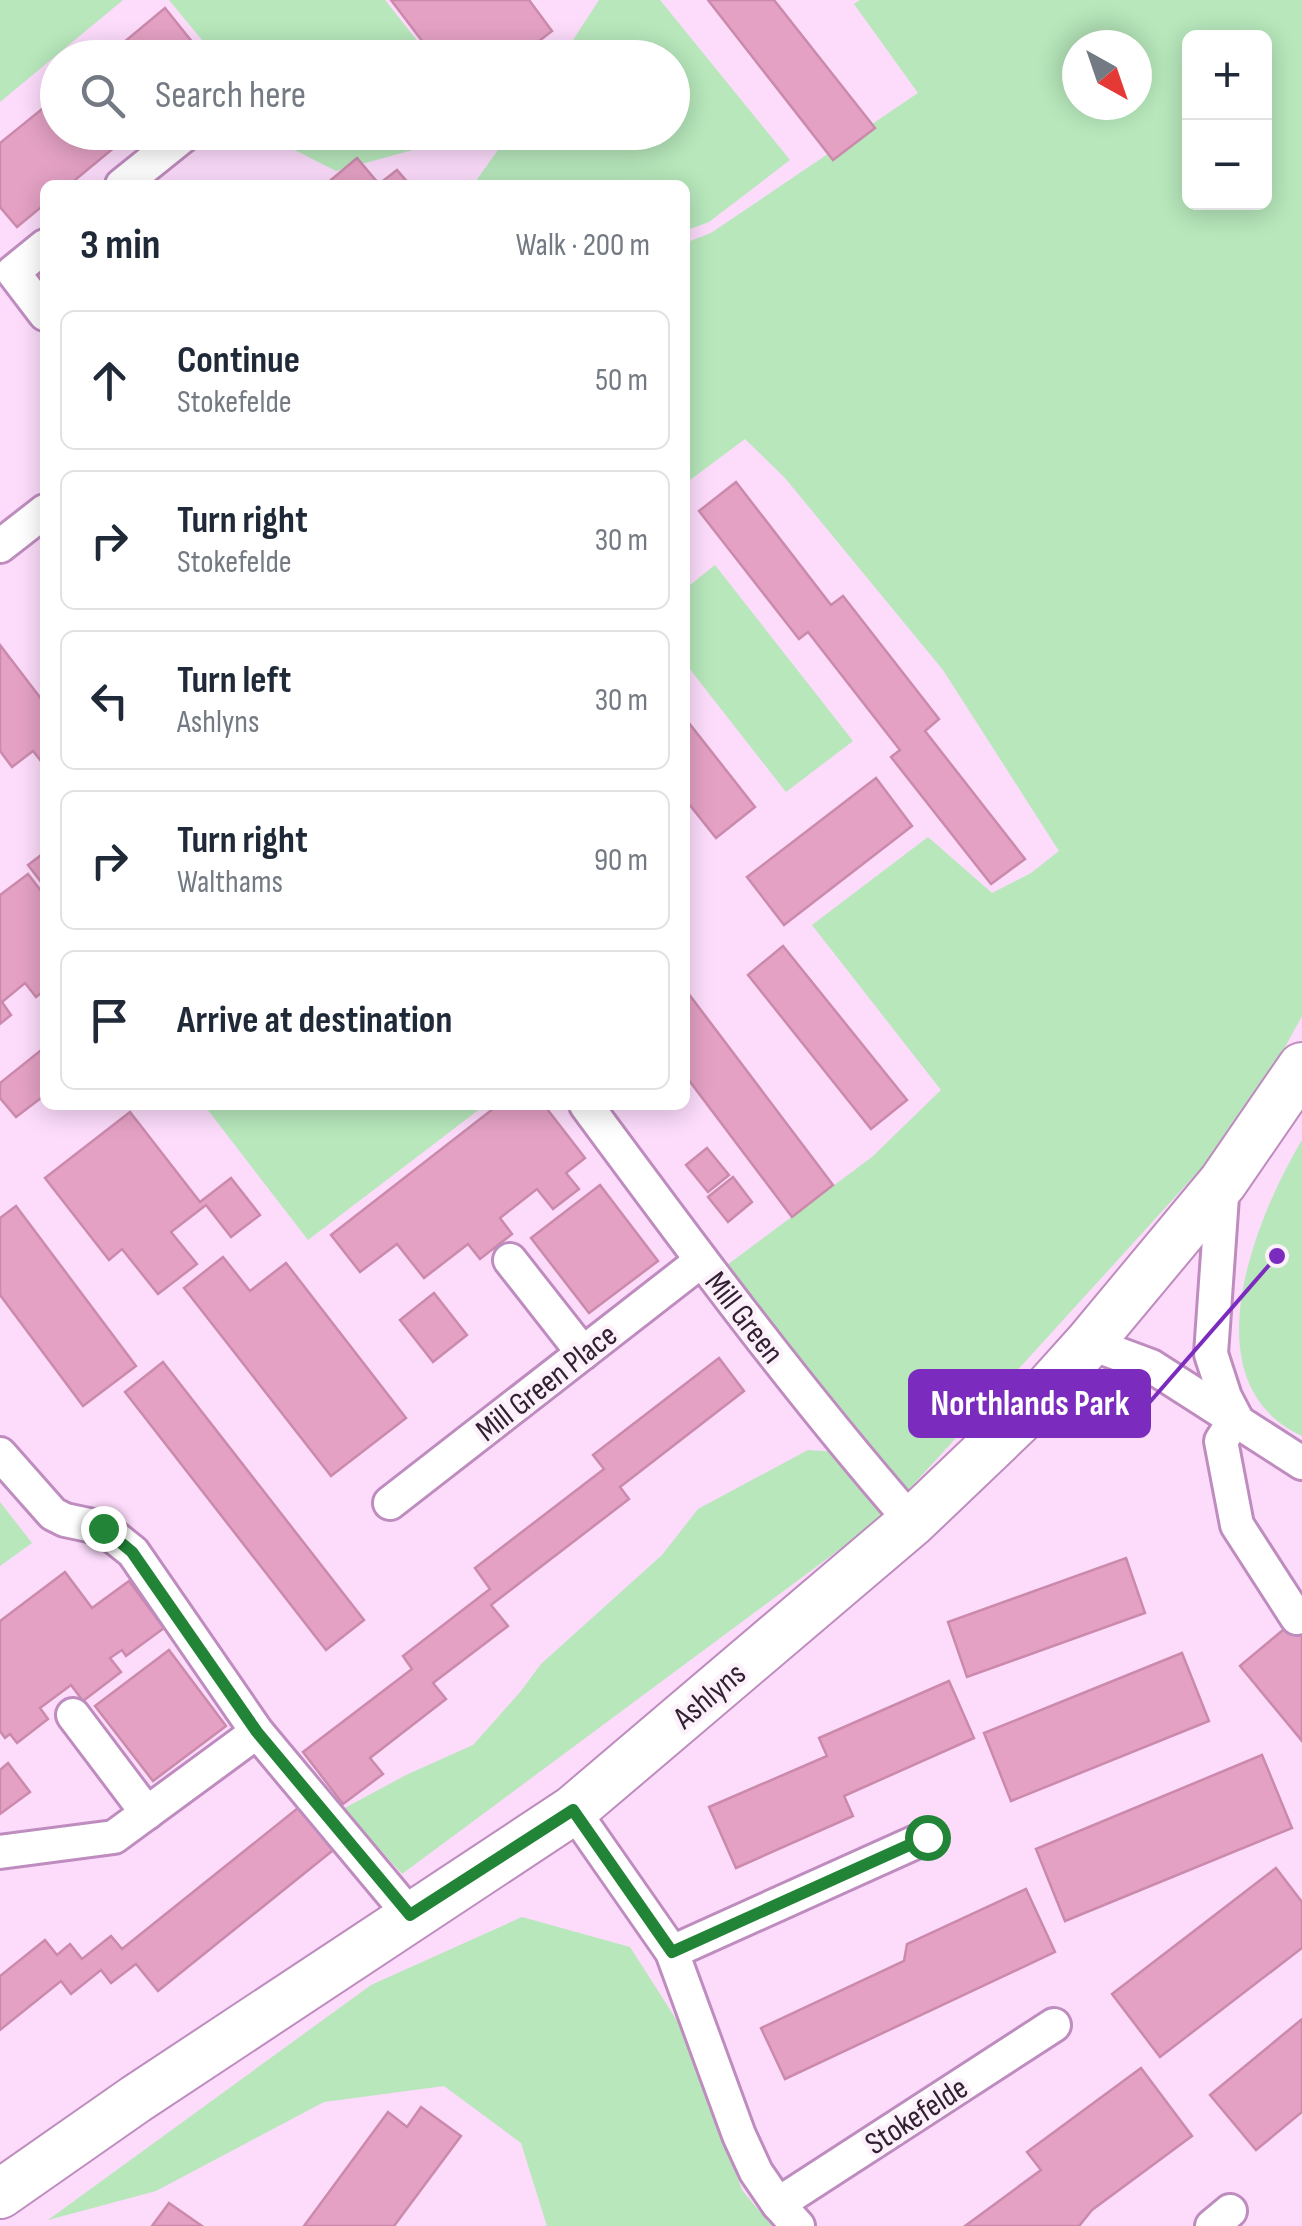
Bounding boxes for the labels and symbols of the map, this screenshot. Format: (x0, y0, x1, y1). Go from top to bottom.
north arrow (1062, 30, 1152, 120)
street label: Mill Green (696, 1264, 792, 1372)
street label: Mill Green Place (469, 1316, 625, 1450)
callout: Northlands Park (910, 1371, 1149, 1436)
text: Northlands Park (931, 1383, 1130, 1426)
route end (81, 1506, 127, 1552)
street label: Ashlyns (665, 1655, 754, 1738)
route start (905, 1815, 951, 1861)
street label: Stokefelde (858, 2069, 976, 2164)

